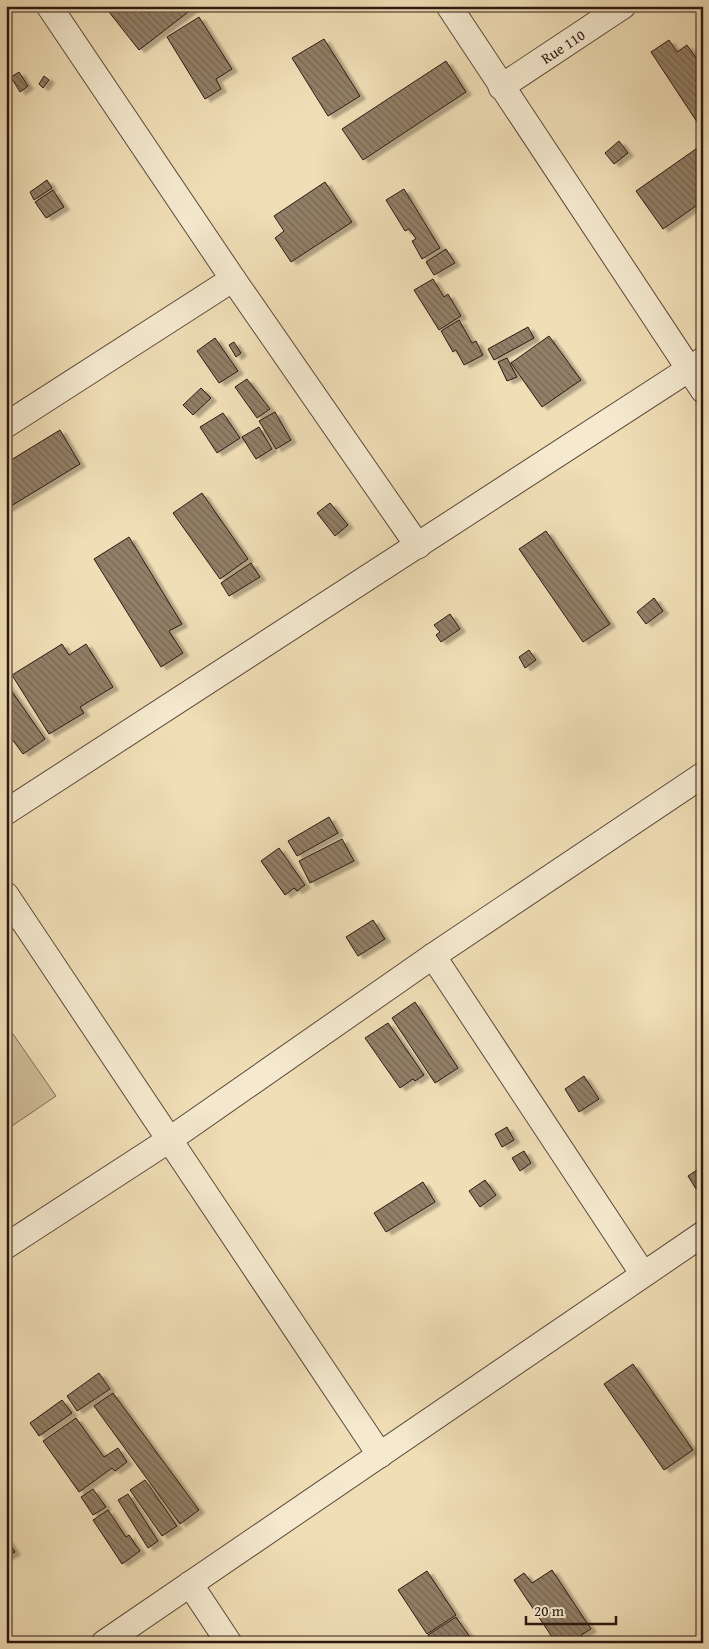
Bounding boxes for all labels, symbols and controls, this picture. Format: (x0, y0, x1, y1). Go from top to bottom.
street label: Rue 110 (537, 24, 589, 68)
scale bar (526, 1594, 616, 1626)
text: 20 m (534, 1600, 565, 1621)

